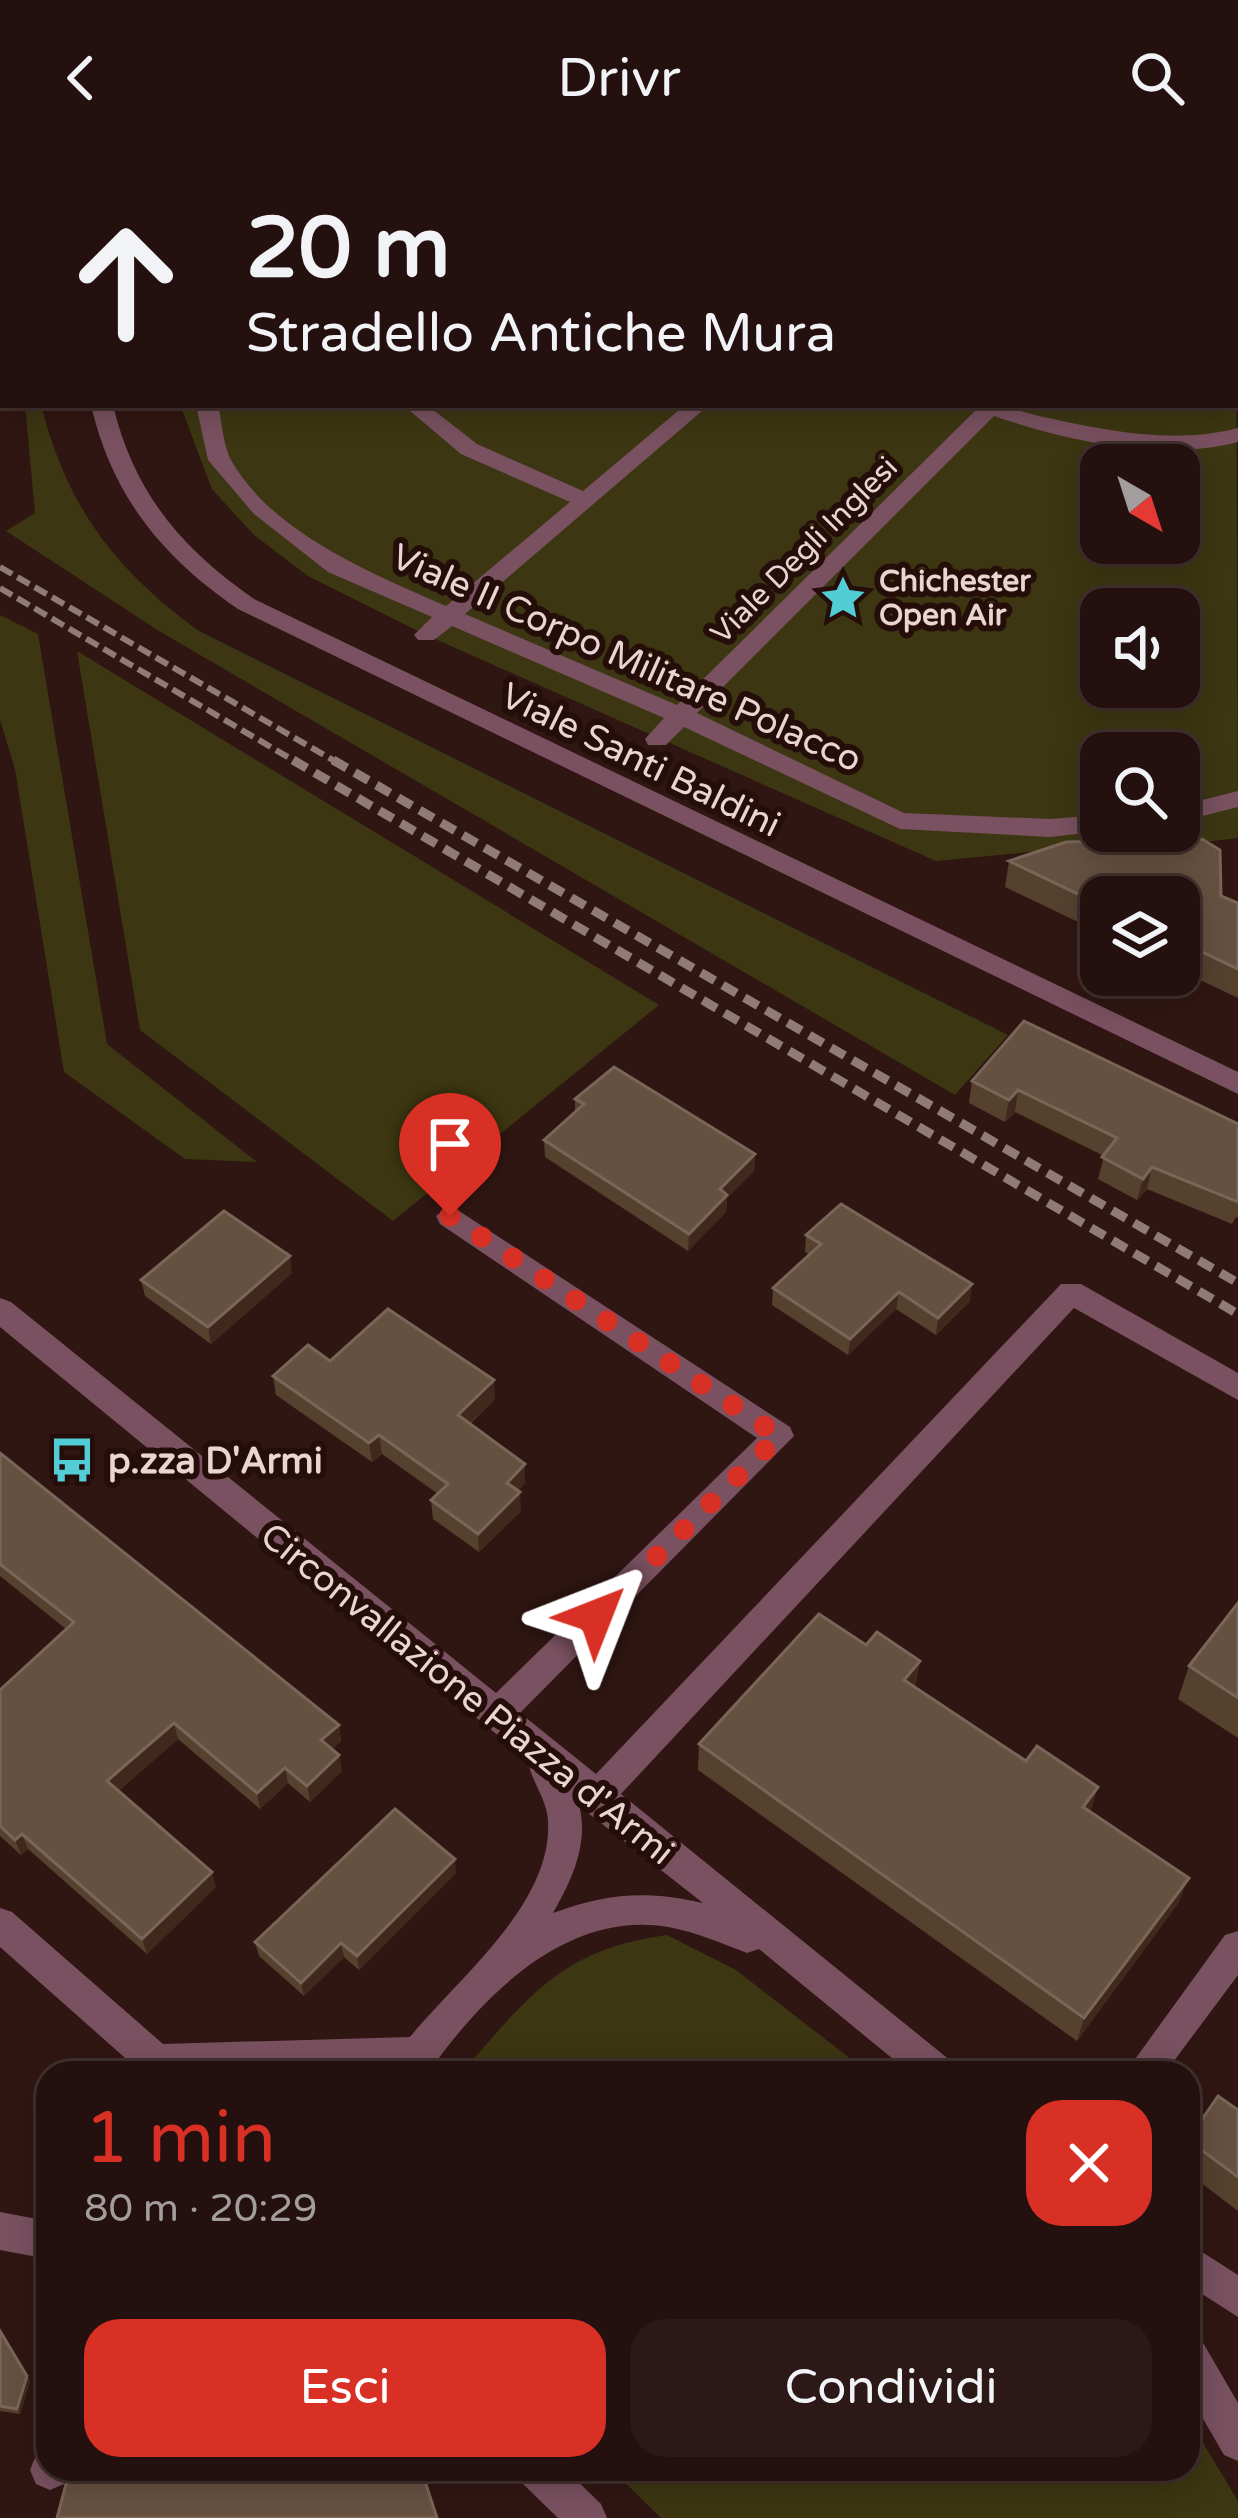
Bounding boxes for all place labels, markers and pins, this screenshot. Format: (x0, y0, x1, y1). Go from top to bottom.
place label: Chichester Open Air (879, 563, 1031, 634)
place icon: Chichester Open Air (818, 573, 868, 623)
pin (399, 1093, 501, 1216)
bus stop icon: p.zza D'Armi (47, 1435, 97, 1485)
place label: p.zza D'Armi (108, 1440, 323, 1483)

